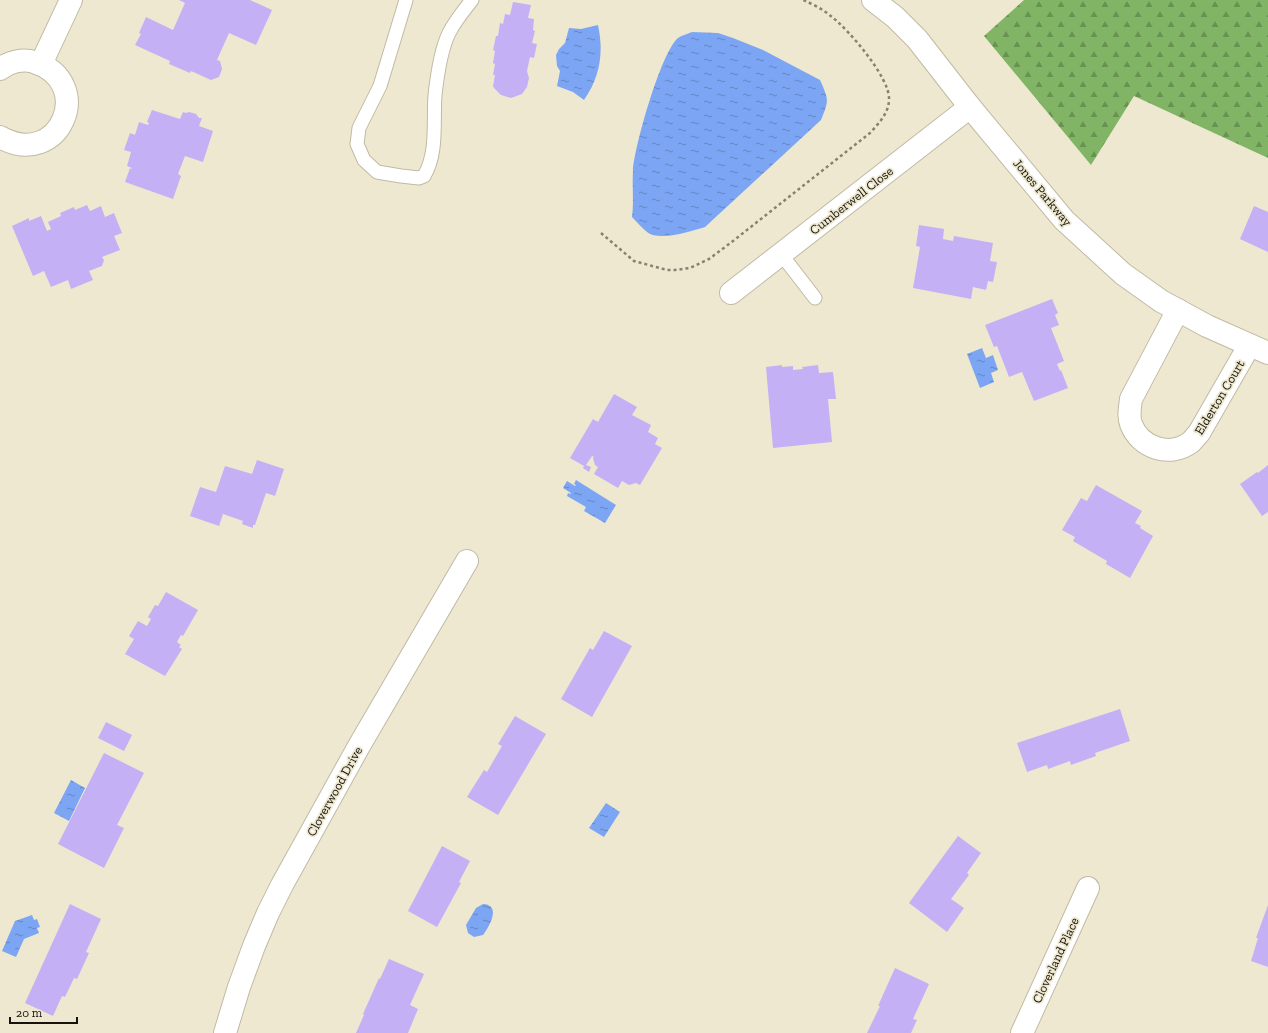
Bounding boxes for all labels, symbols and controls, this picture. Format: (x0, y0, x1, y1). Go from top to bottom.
street label: Jones Parkway (1010, 156, 1075, 229)
street label: Cumberwell Close (807, 163, 896, 238)
street label: Elderton Court (1191, 357, 1248, 437)
street label: Cloverwood Drive (304, 744, 365, 839)
street label: Cloverland Place (1029, 915, 1082, 1005)
scale bar (10, 999, 77, 1025)
text: 20 m (16, 1006, 43, 1020)

